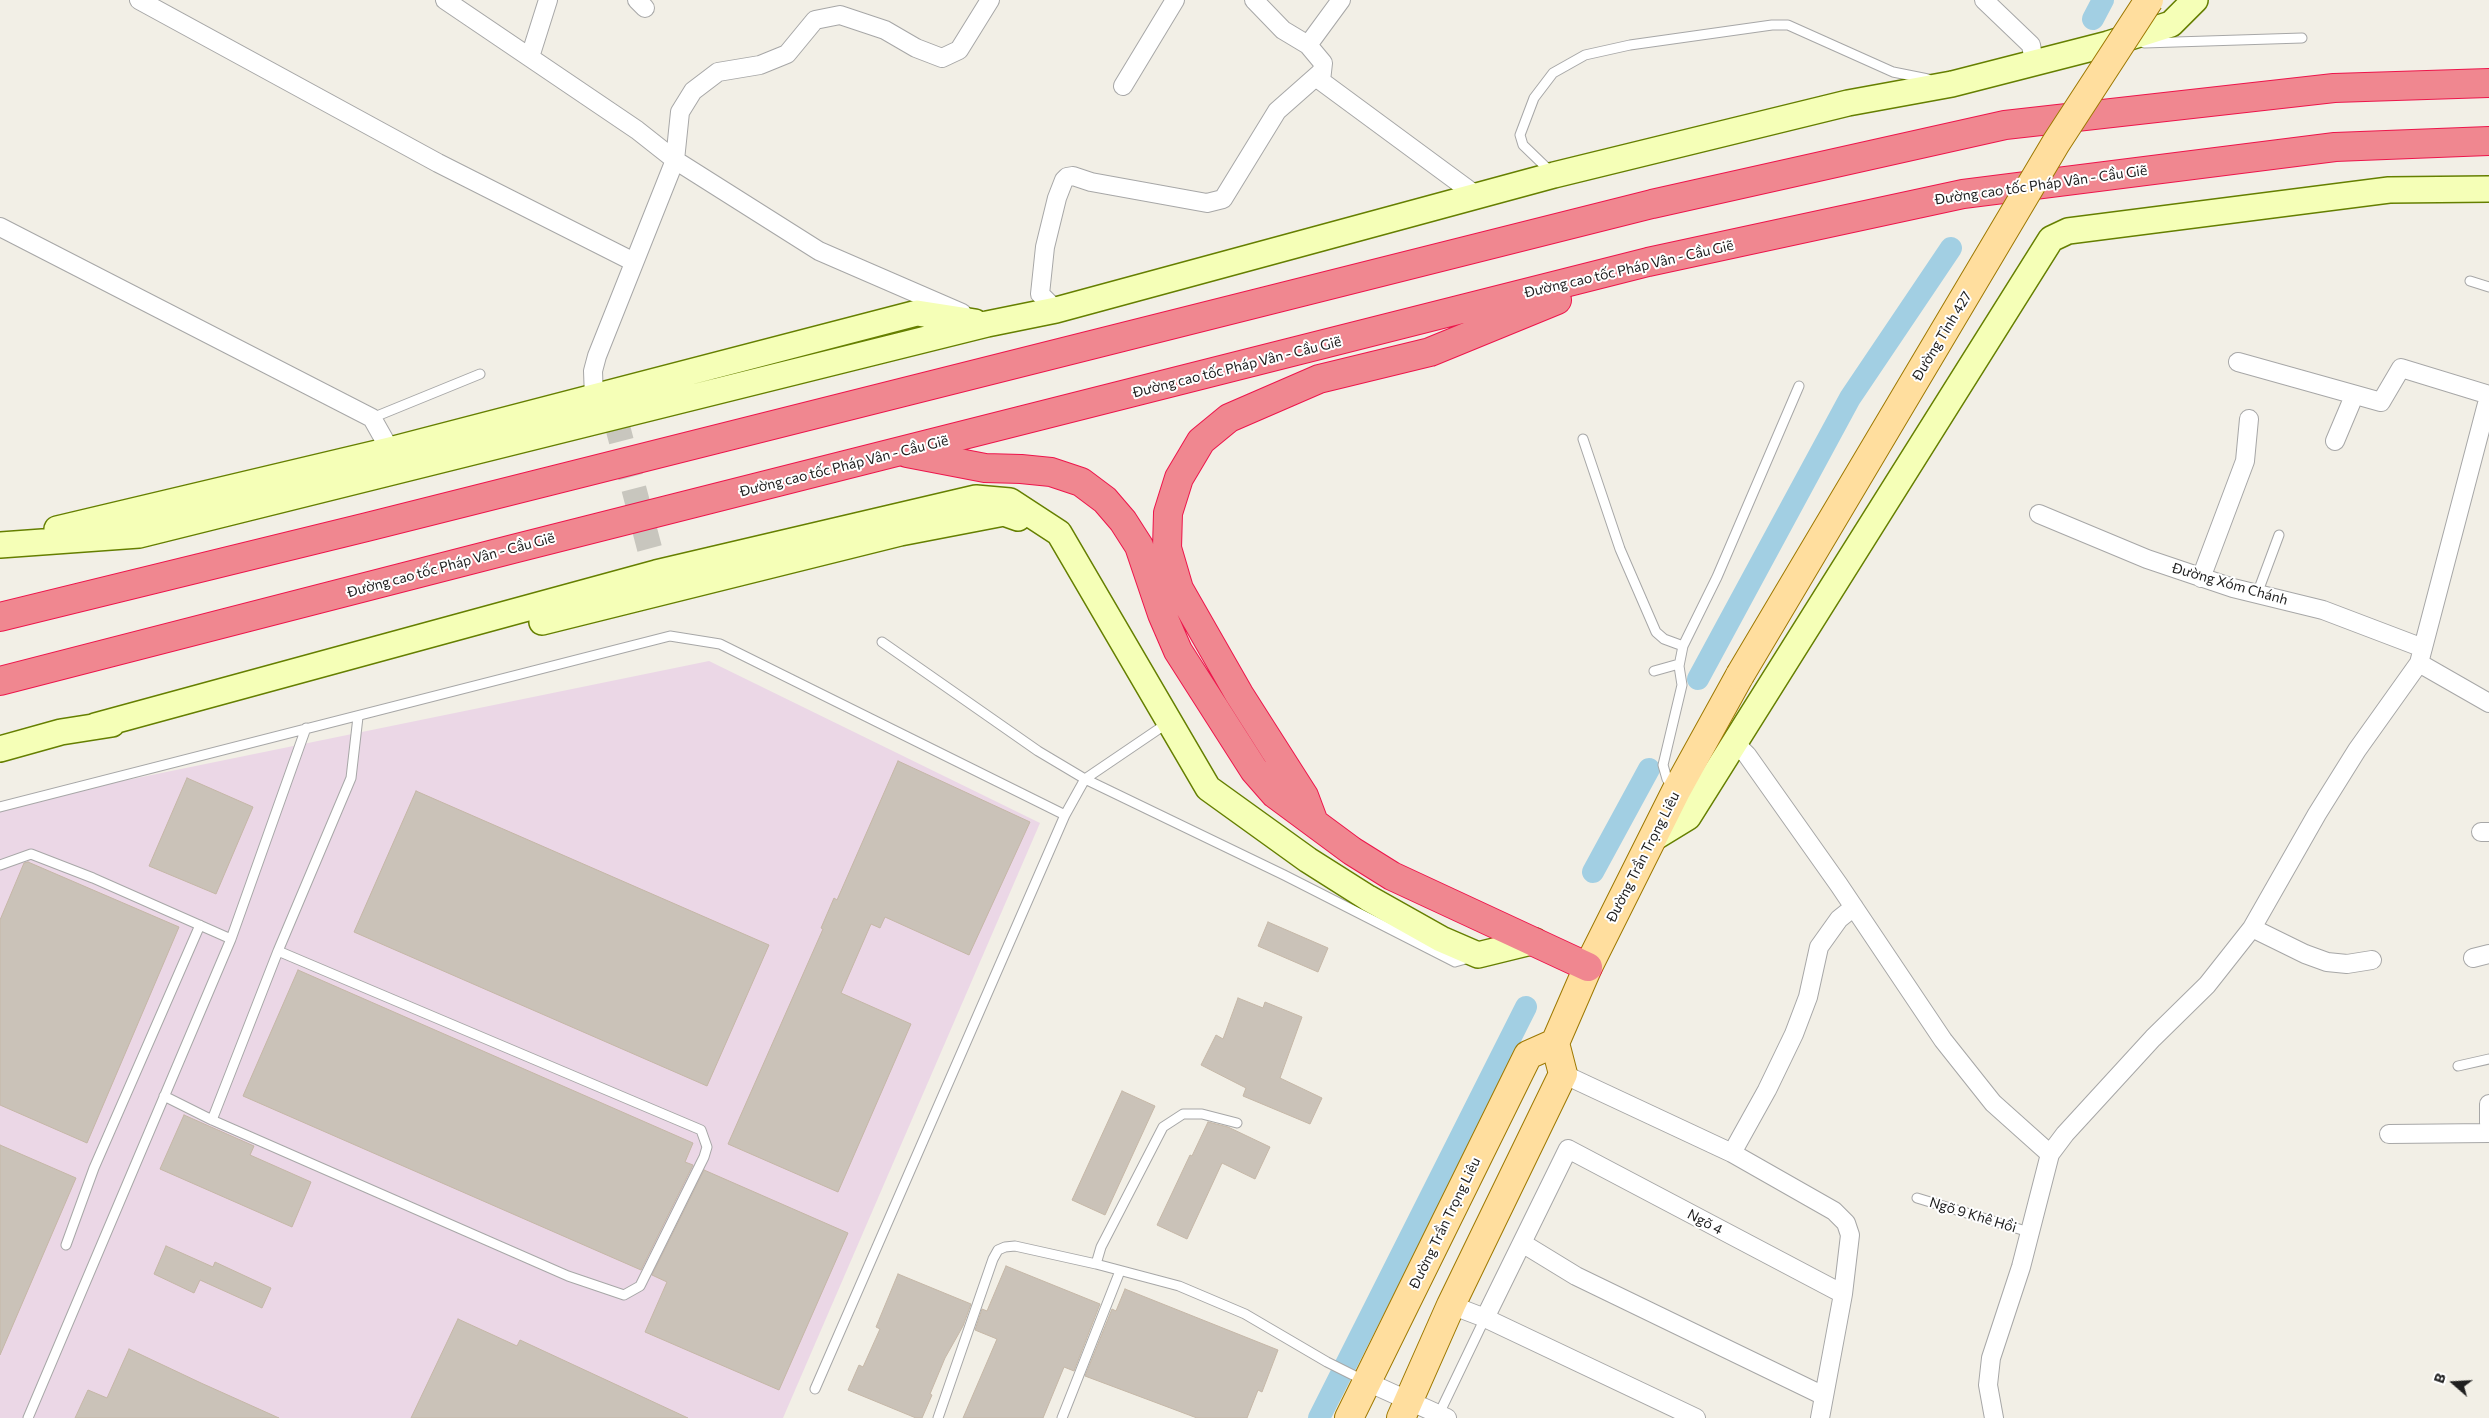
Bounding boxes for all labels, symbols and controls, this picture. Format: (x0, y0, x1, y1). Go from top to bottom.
street label: Đường cao tốc Pháp Vân - Cầu Giẽ (1934, 162, 2148, 208)
street label: Đường cao tốc Pháp Vân - Cầu Giẽ (1523, 237, 1735, 301)
street label: Đường Tỉnh 427 (1909, 288, 1975, 384)
street label: Đường cao tốc Pháp Vân - Cầu Giẽ (1131, 333, 1343, 401)
street label: Đường cao tốc Pháp Vân - Cầu Giẽ (738, 432, 950, 500)
street label: Đường cao tốc Pháp Vân - Cầu Giẽ (345, 529, 557, 601)
street label: Đường Xóm Chánh (2170, 559, 2290, 609)
street label: Đường Trần Trọng Liêu (1603, 789, 1683, 925)
street label: Đường Trần Trọng Liêu (1406, 1155, 1484, 1291)
street label: Ngõ 9 Khê Hồi (1927, 1194, 2019, 1236)
street label: Ngõ 4 (1685, 1206, 1725, 1238)
north arrow (2429, 1358, 2479, 1408)
text: B (2430, 1371, 2449, 1385)

